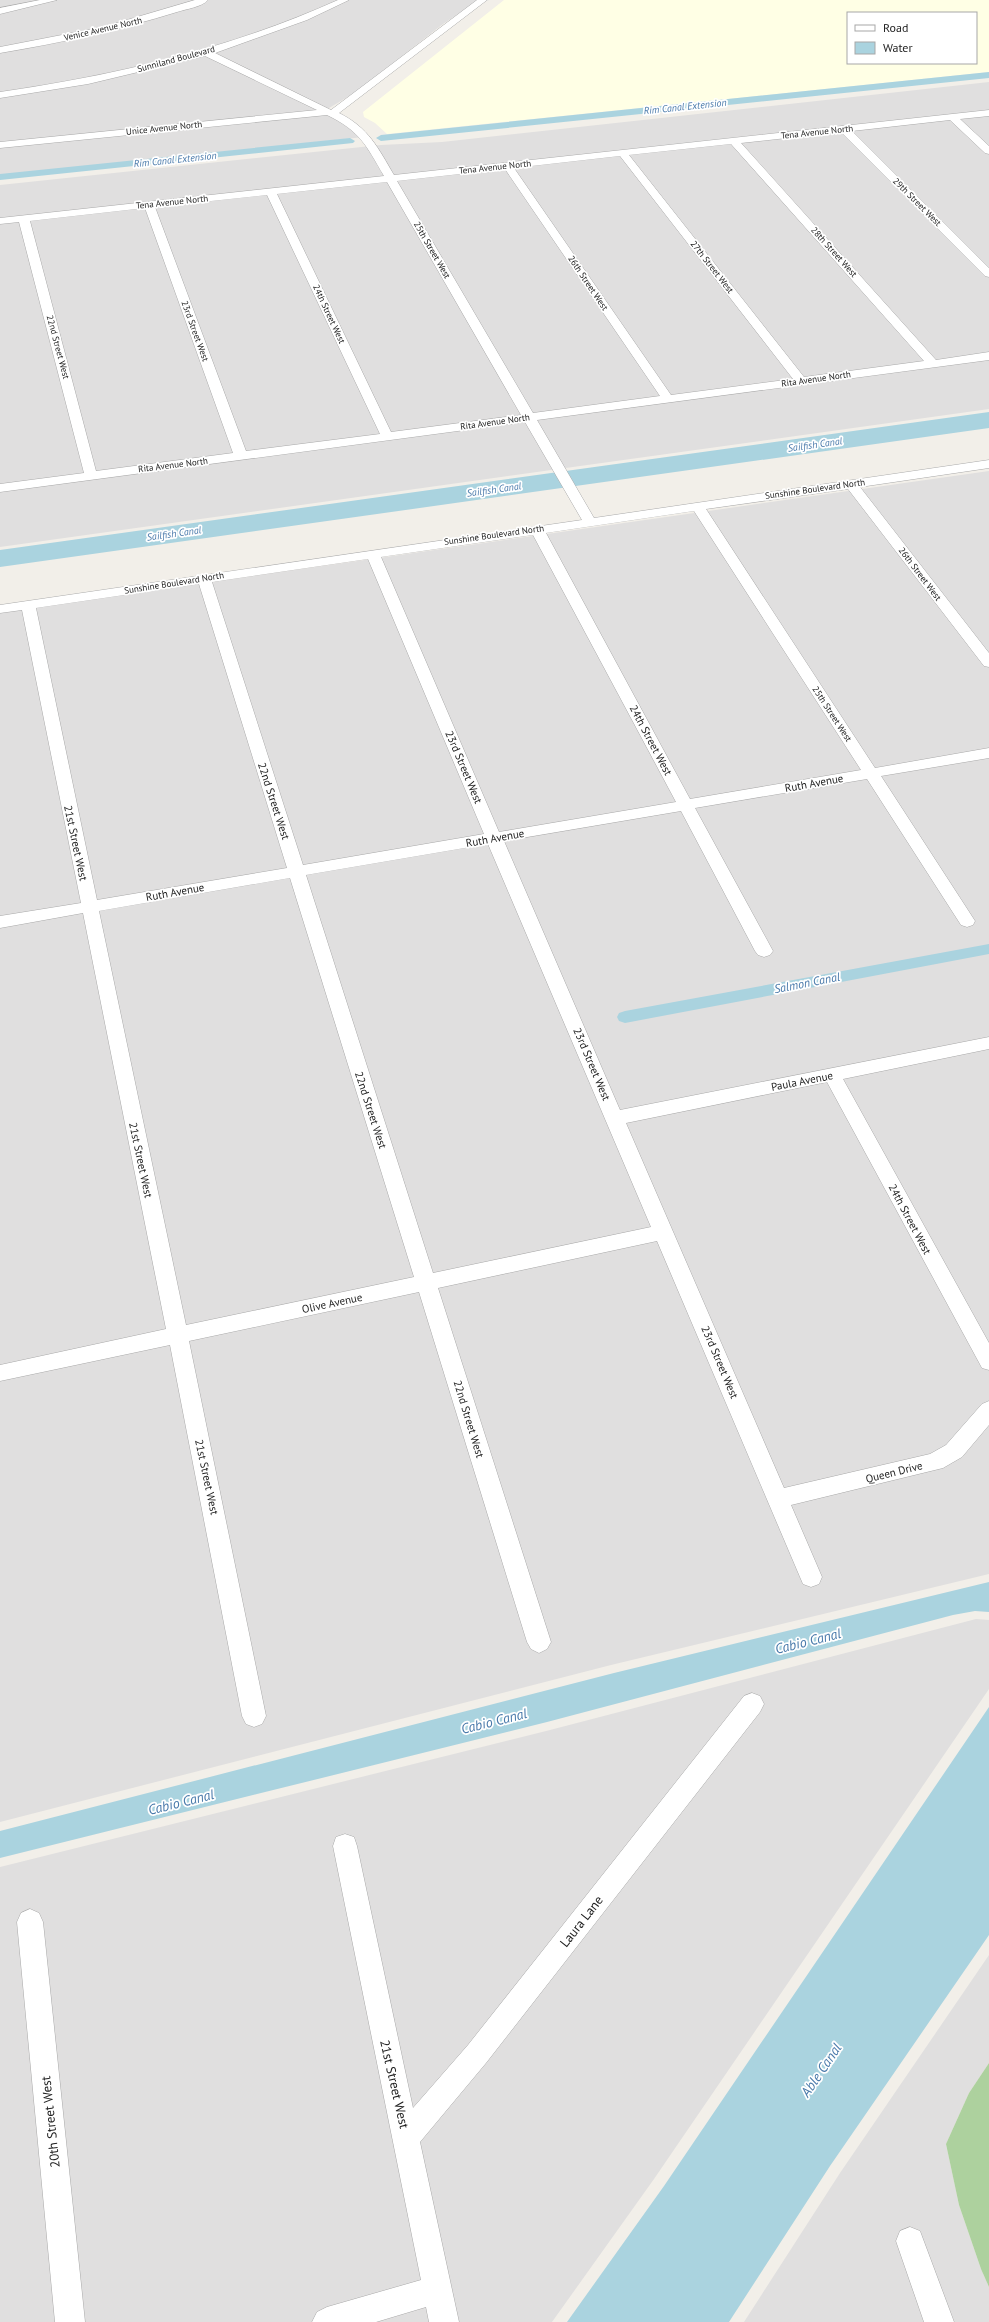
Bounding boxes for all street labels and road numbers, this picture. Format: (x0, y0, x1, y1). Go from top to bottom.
street label: Venice Avenue North (62, 14, 143, 43)
street label: Sunniland Boulevard (136, 43, 216, 74)
street label: Unice Avenue North (125, 118, 203, 137)
street label: Tena Avenue North (780, 122, 854, 141)
street label: Tena Avenue North (458, 157, 532, 176)
street label: 29th Street West (891, 175, 944, 228)
street label: Tena Avenue North (135, 192, 209, 211)
street label: 25th Street West (412, 219, 453, 280)
street label: 28th Street West (809, 224, 860, 279)
street label: 27th Street West (688, 238, 736, 295)
street label: 26th Street West (566, 253, 611, 312)
street label: 24th Street West (311, 283, 348, 345)
street label: 23rd Street West (179, 299, 212, 363)
street label: 22nd Street West (45, 314, 72, 380)
street label: Rita Avenue North (780, 368, 851, 389)
street label: Rita Avenue North (459, 411, 530, 432)
street label: Rita Avenue North (137, 455, 208, 474)
street label: Sunshine Boulevard North (764, 476, 866, 501)
street label: Sunshine Boulevard North (443, 522, 545, 547)
street label: 26th Street West (897, 545, 944, 603)
street label: Sunshine Boulevard North (123, 569, 225, 596)
street label: 25th Street West (810, 684, 854, 744)
street label: 24th Street West (626, 702, 676, 778)
street label: 23rd Street West (442, 728, 486, 806)
street label: 22nd Street West (255, 761, 293, 842)
street label: Ruth Avenue (784, 771, 845, 795)
street label: 21st Street West (61, 804, 91, 882)
street label: Ruth Avenue (465, 826, 526, 850)
street label: Ruth Avenue (145, 880, 206, 904)
street label: 23rd Street West (570, 1025, 614, 1103)
street label: Paula Avenue (770, 1068, 835, 1094)
street label: 22nd Street West (352, 1070, 390, 1151)
street label: 21st Street West (126, 1121, 156, 1199)
street label: 24th Street West (885, 1181, 935, 1257)
street label: Olive Avenue (301, 1290, 364, 1316)
street label: 23rd Street West (698, 1323, 742, 1401)
street label: 22nd Street West (451, 1379, 488, 1460)
street label: 21st Street West (192, 1438, 222, 1516)
street label: Queen Drive (864, 1458, 924, 1486)
street label: Laura Lane (556, 1892, 607, 1951)
street label: 21st Street West (376, 2038, 413, 2131)
street label: 20th Street West (37, 2075, 64, 2169)

